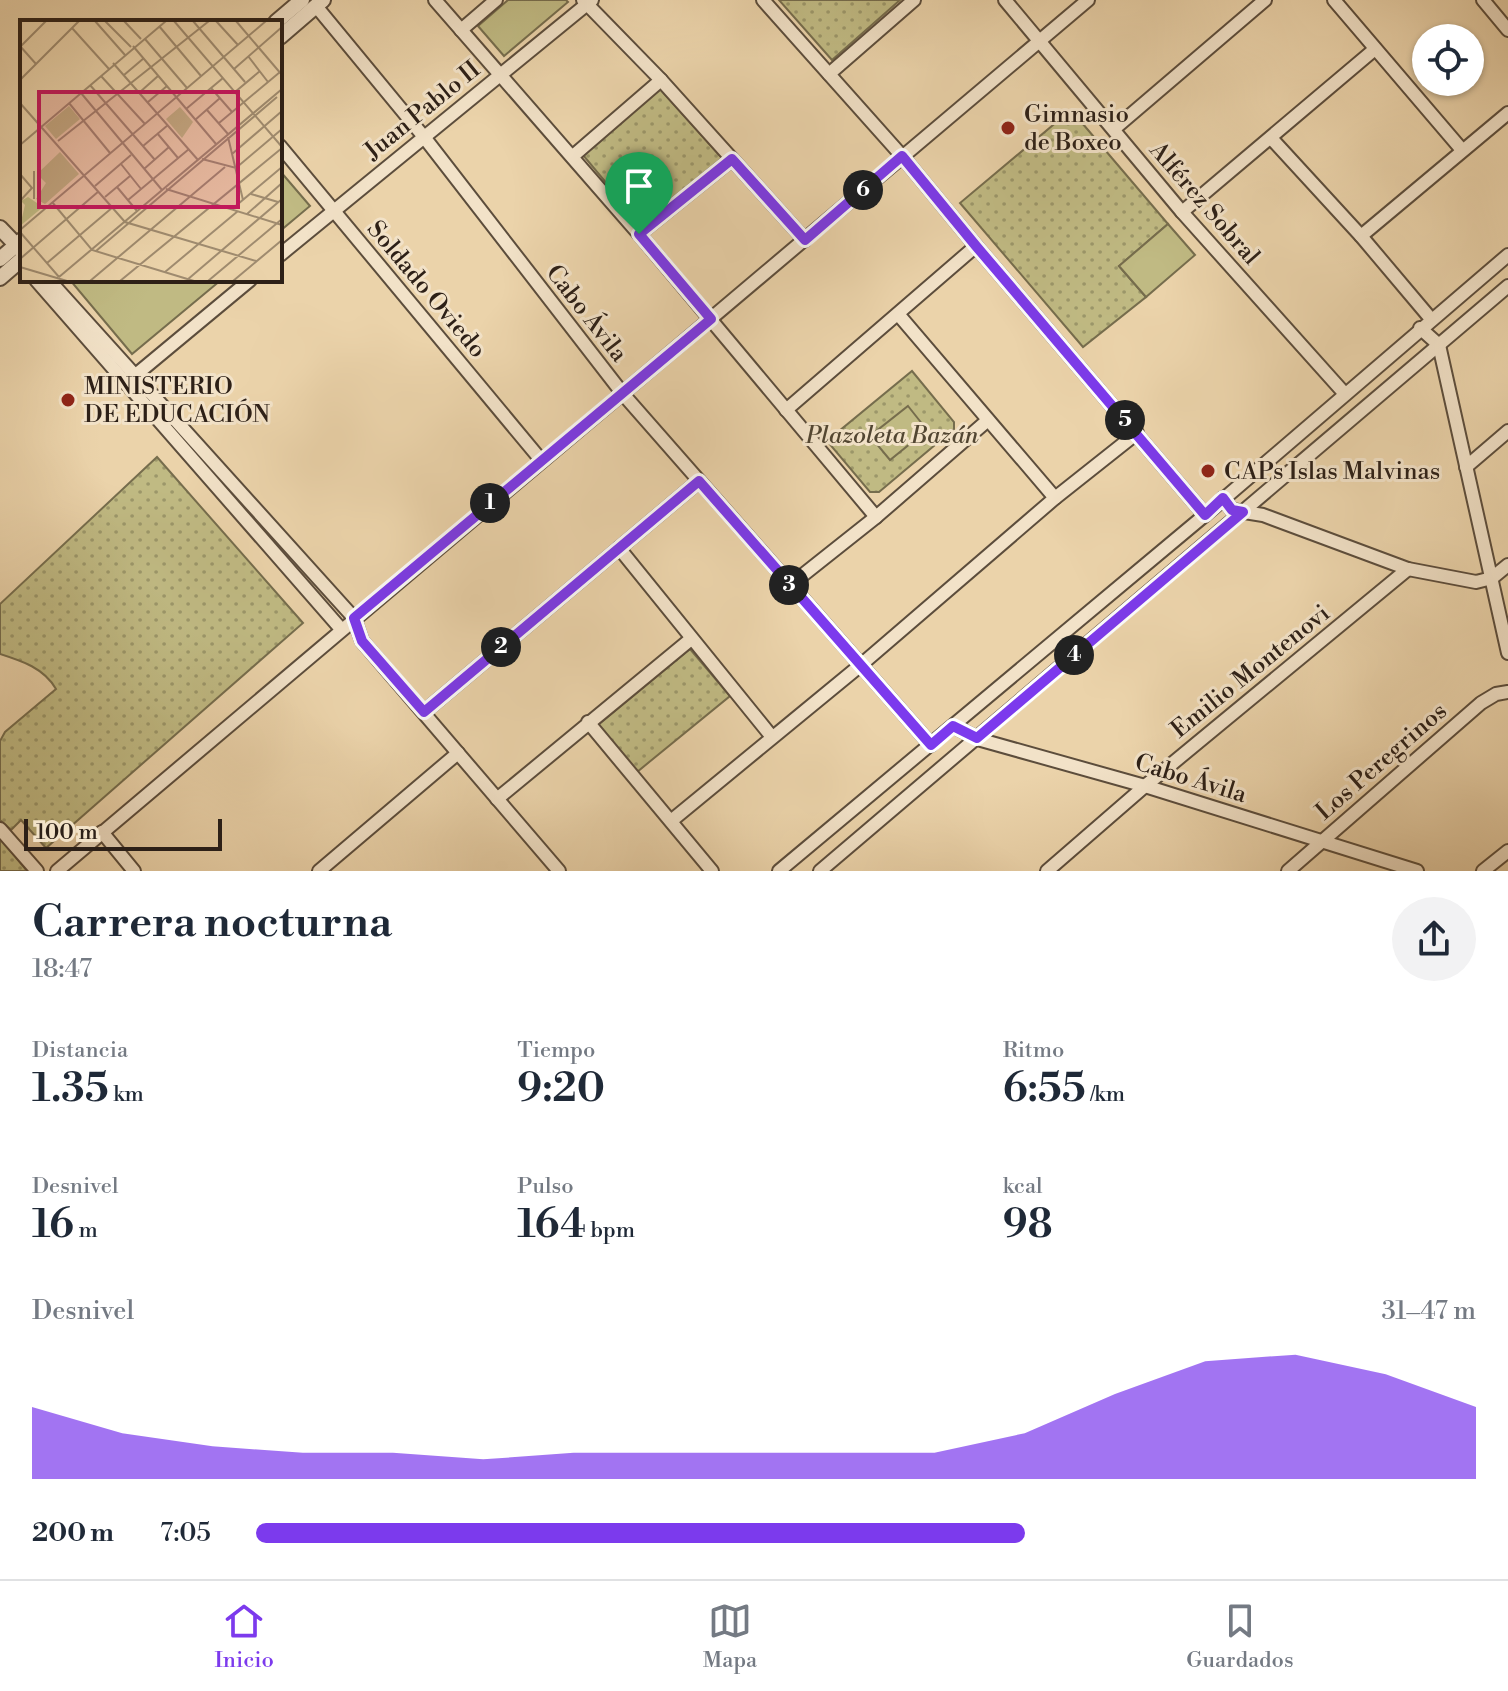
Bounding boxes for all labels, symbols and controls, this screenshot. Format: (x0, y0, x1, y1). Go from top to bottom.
inset map (20, 20, 282, 282)
map controls (1412, 24, 1484, 96)
button: locate (1412, 24, 1484, 96)
street label: Juan Pablo II (358, 55, 486, 167)
place label: Gimnasio de Boxeo (1024, 100, 1129, 158)
marker: Gimnasio de Boxeo (999, 119, 1017, 137)
street label: Alférez Sobral (1142, 135, 1266, 271)
pin (605, 152, 673, 234)
icon: arrive (617, 164, 661, 208)
pin: 6 (843, 170, 883, 210)
text: 6 (856, 176, 870, 203)
street label: Soldado Oviedo (360, 215, 492, 364)
street label: Cabo Ávila (539, 258, 635, 369)
place label: MINISTERIO DE EDUCACIÓN (84, 372, 270, 430)
marker: MINISTERIO DE EDUCACIÓN (59, 391, 77, 409)
pin: 5 (1105, 400, 1145, 440)
text: 5 (1118, 406, 1132, 433)
park label: Plazoleta Bazán (805, 421, 979, 451)
place label: CAPs Islas Malvinas (1224, 457, 1440, 487)
marker: CAPs Islas Malvinas (1199, 462, 1217, 480)
pin: 1 (470, 483, 510, 523)
text: 1 (485, 489, 495, 516)
pin: 3 (769, 565, 809, 605)
text: 3 (782, 571, 796, 598)
street label: Emilio Montenovi (1165, 599, 1336, 745)
pin: 2 (481, 627, 521, 667)
text: 2 (494, 633, 508, 660)
pin: 4 (1054, 635, 1094, 675)
text: 4 (1067, 641, 1081, 668)
street label: Los Peregrinos (1310, 697, 1453, 827)
street label: Cabo Ávila (1131, 747, 1251, 810)
scale bar (24, 815, 222, 851)
text: 100 m (36, 819, 98, 846)
text: Carrera nocturna (32, 895, 392, 950)
button: share (1392, 897, 1476, 981)
text: 18:47 (32, 953, 92, 985)
text: Distancia (32, 1037, 128, 1064)
text: Tiempo (517, 1037, 595, 1064)
text: Ritmo (1003, 1037, 1064, 1064)
text: 1.35 (32, 1064, 109, 1114)
text: 9:20 (517, 1064, 605, 1114)
text: 6:55 (1003, 1064, 1086, 1114)
text: km (109, 1081, 144, 1108)
text: /km (1086, 1081, 1125, 1108)
text: Desnivel (32, 1173, 118, 1200)
text: Pulso (517, 1173, 574, 1200)
text: kcal (1003, 1173, 1043, 1200)
text: 16 (32, 1200, 74, 1250)
text: 164 (517, 1200, 586, 1250)
text: 98 (1003, 1200, 1053, 1250)
text: m (74, 1217, 98, 1244)
text: bpm (586, 1217, 635, 1244)
text: Desnivel (32, 1295, 134, 1327)
text: 31–47 m (1381, 1295, 1476, 1327)
text: 200 m (32, 1517, 114, 1549)
text: 7:05 (160, 1517, 211, 1549)
tab: Inicio (214, 1599, 274, 1674)
tab: Mapa (703, 1599, 757, 1674)
tab: Guardados (1186, 1599, 1294, 1674)

